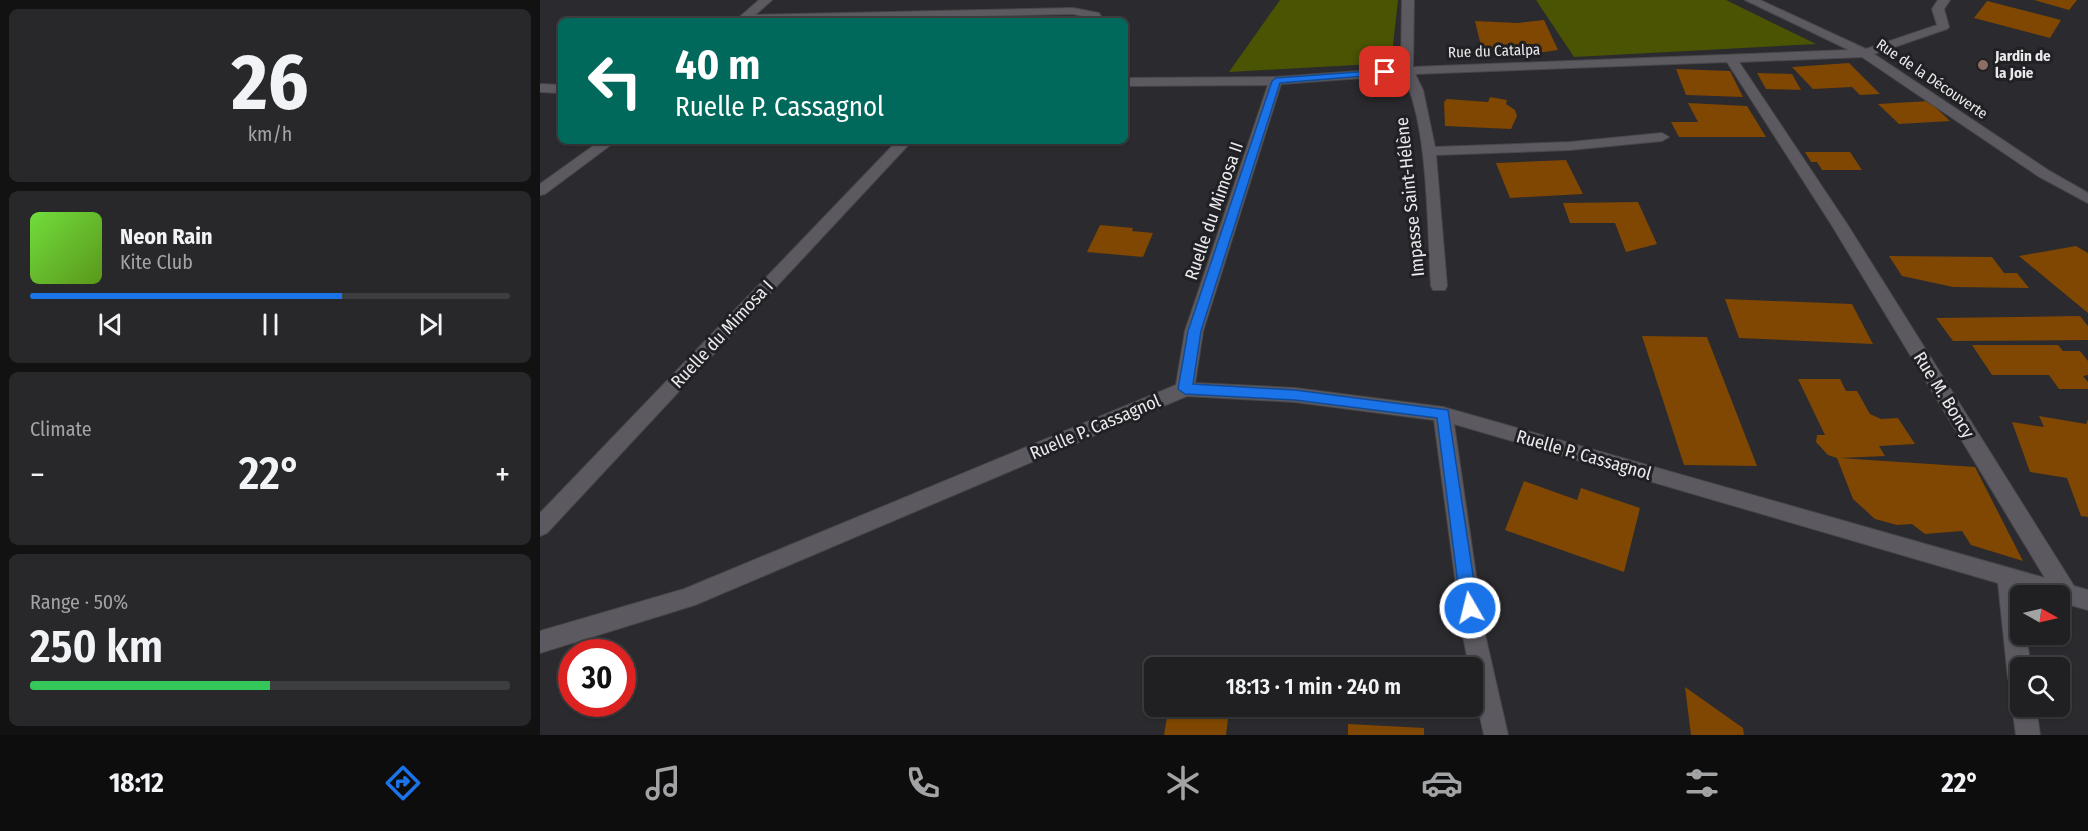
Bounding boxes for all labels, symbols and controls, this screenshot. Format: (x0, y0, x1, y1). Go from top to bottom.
street label: Rue de la Découverte (1873, 35, 1991, 123)
text: 26 (232, 36, 308, 130)
text: 40 m (675, 40, 760, 90)
street label: Rue du Catalpa (1448, 40, 1540, 62)
icon: left (576, 42, 654, 120)
pin (1359, 46, 1410, 97)
place label: Jardin de la Joie (1994, 47, 2051, 82)
icon: arrive (1368, 55, 1401, 88)
marker: Jardin de la Joie (1976, 58, 1990, 72)
text: Ruelle P. Cassagnol (675, 91, 884, 123)
street label: Impasse Saint-Hélène (1391, 116, 1429, 278)
text: km/h (248, 122, 292, 146)
street label: Ruelle du Mimosa II (1180, 139, 1248, 283)
text: Neon Rain (120, 223, 213, 250)
text: Kite Club (120, 250, 193, 274)
street label: Ruelle du Mimosa I (666, 275, 778, 393)
icon: previous (94, 308, 127, 341)
icon: pause (254, 308, 287, 341)
icon: next (414, 308, 447, 341)
street label: Rue M. Boncy (1909, 348, 1979, 442)
street label: Ruelle P. Cassagnol (1027, 390, 1164, 464)
text: Climate (30, 417, 92, 441)
street label: Ruelle P. Cassagnol (1514, 425, 1654, 485)
text: 22° (239, 447, 301, 501)
text: − (30, 455, 45, 495)
text: + (495, 455, 510, 495)
position arrow (1438, 576, 1502, 640)
north arrow (2010, 585, 2070, 645)
map controls (2010, 585, 2070, 717)
text: Range · 50% (30, 590, 128, 614)
text: 250 km (30, 620, 163, 674)
speed limit sign: 30 (558, 639, 636, 717)
button: search (2010, 657, 2070, 717)
text: 18:13 · 1 min · 240 m (1226, 673, 1401, 700)
icon: directions (382, 762, 424, 804)
icon: music (642, 762, 684, 804)
icon: phone (902, 762, 944, 804)
icon: climate (1162, 762, 1204, 804)
icon: car (1421, 762, 1463, 804)
icon: filters (1681, 762, 1723, 804)
text: 18:12 (109, 767, 164, 799)
text: 22° (1941, 767, 1979, 799)

